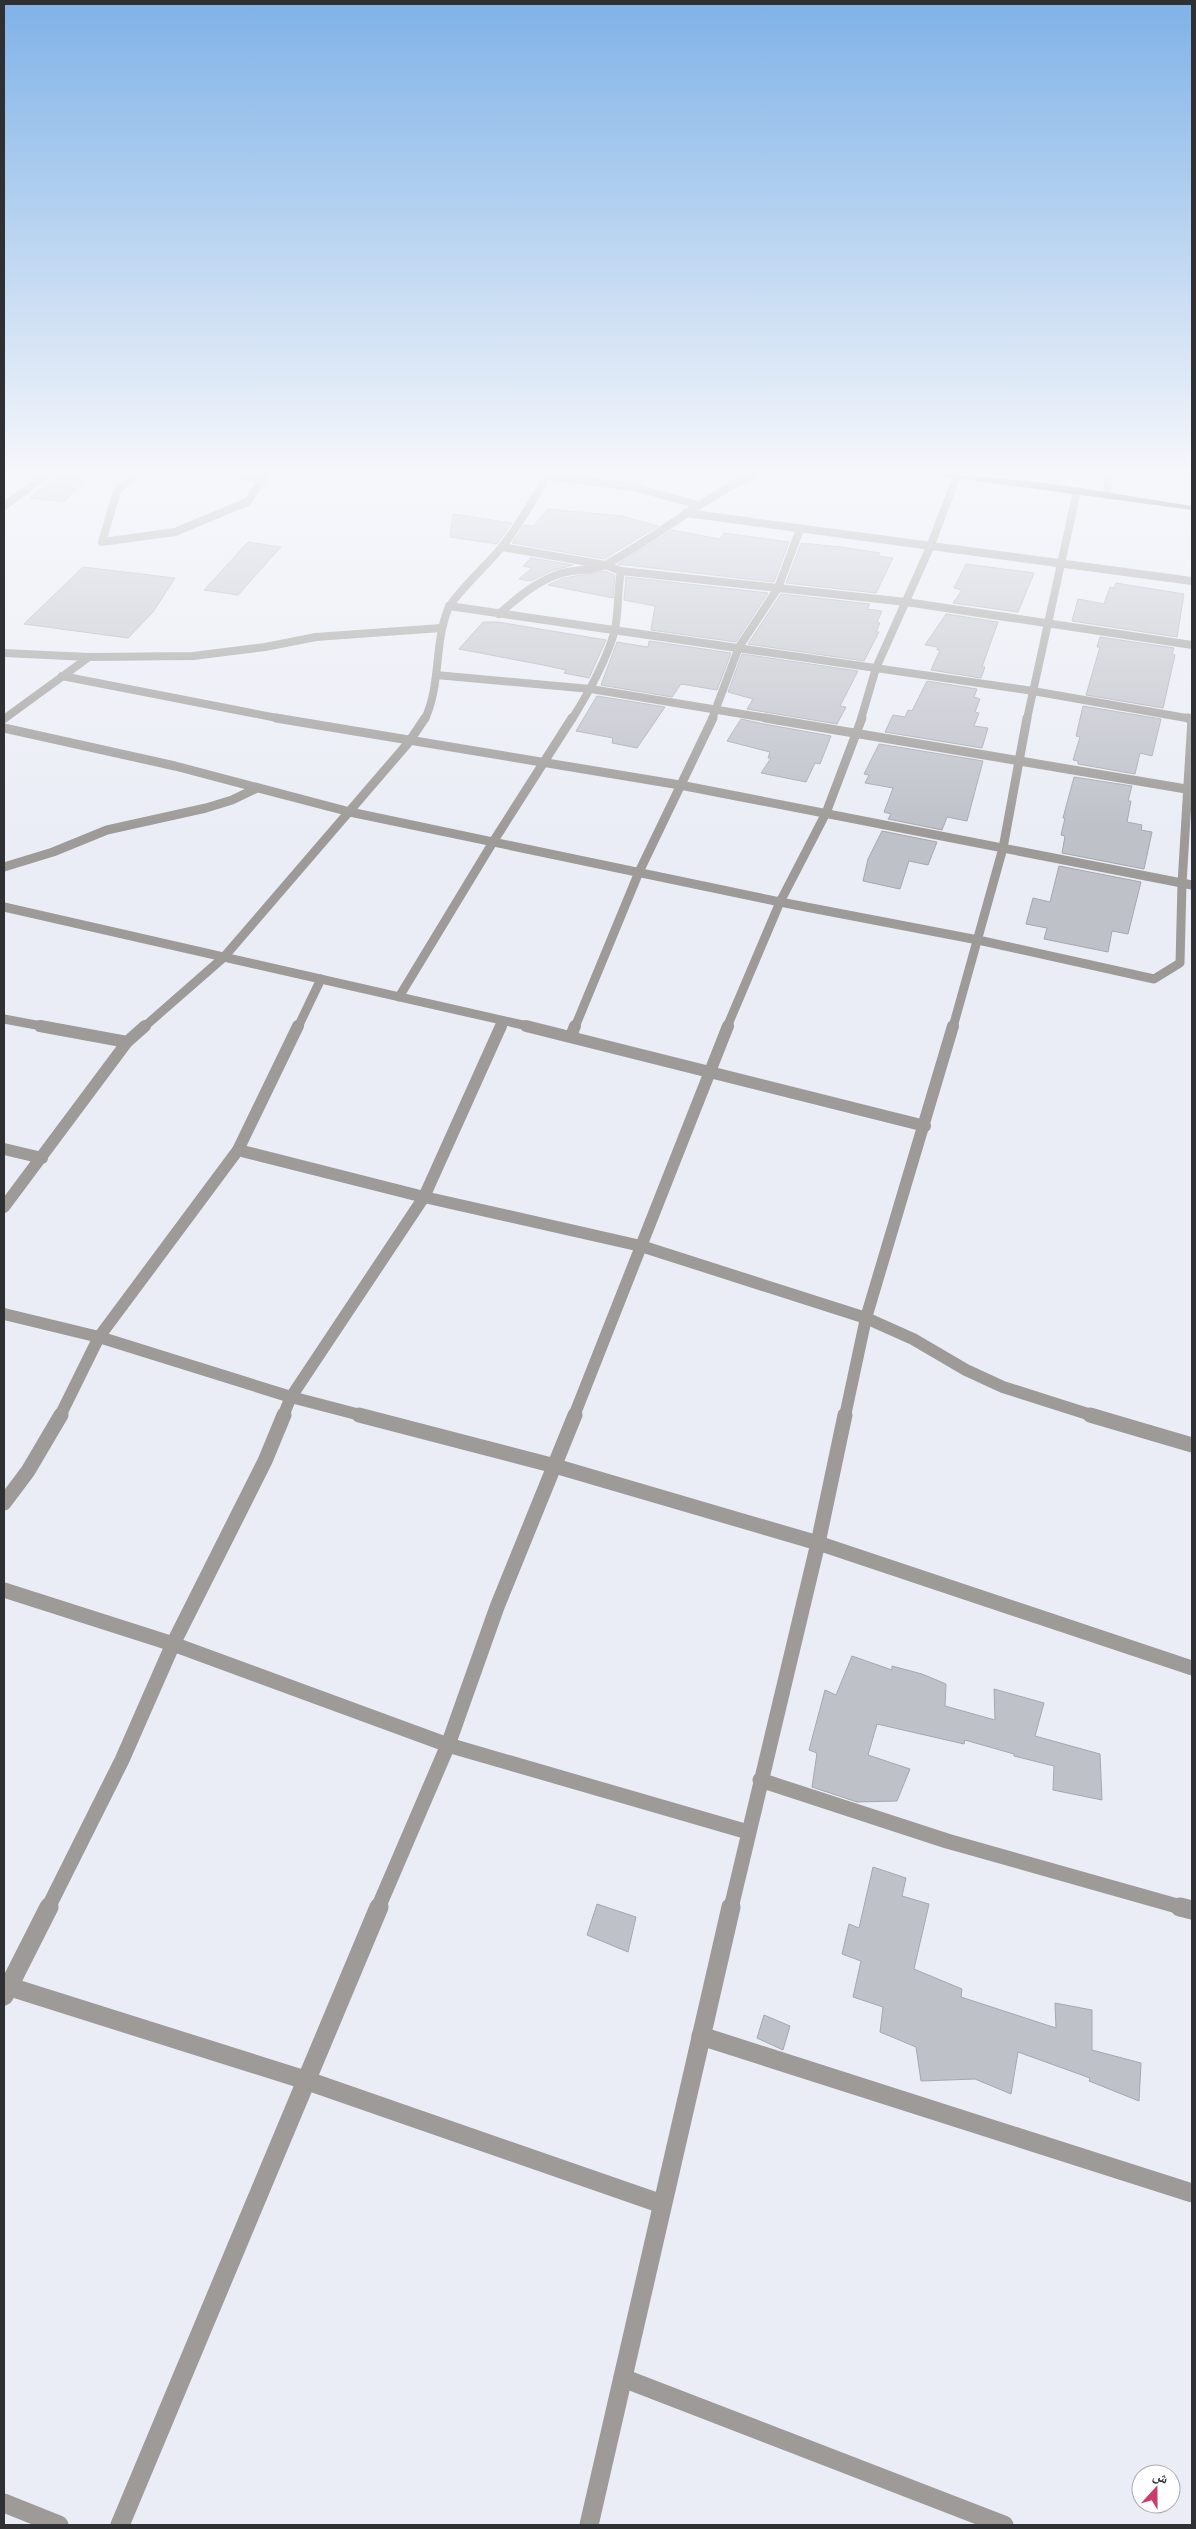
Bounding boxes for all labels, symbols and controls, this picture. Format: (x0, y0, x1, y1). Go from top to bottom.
north arrow (1131, 2464, 1181, 2514)
text: ش (1150, 2467, 1171, 2488)

